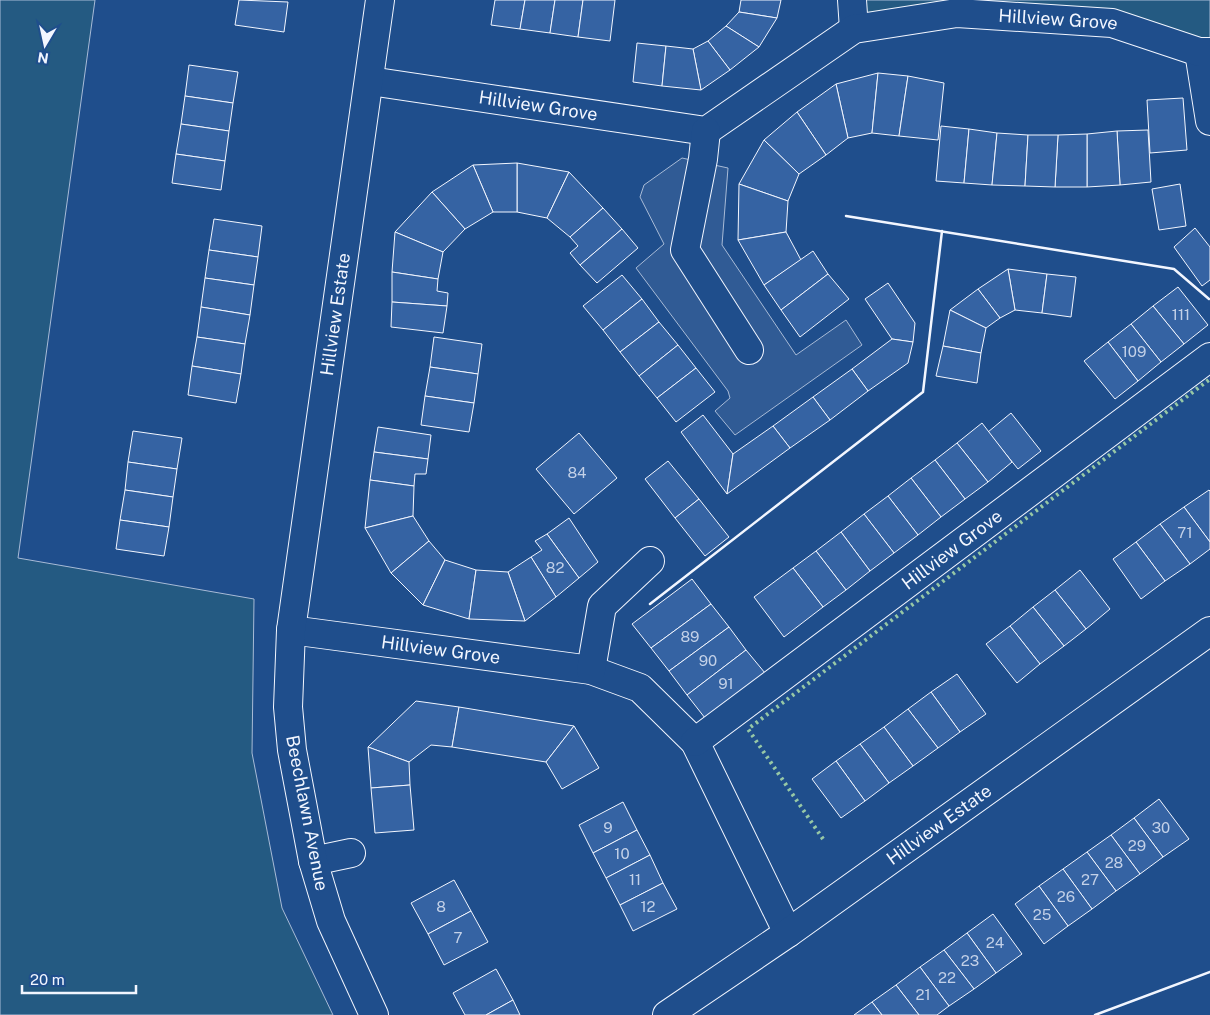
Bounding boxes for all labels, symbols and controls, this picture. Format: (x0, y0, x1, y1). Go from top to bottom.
street label: Hillview Grove (998, 5, 1121, 34)
north arrow (20, 20, 70, 70)
text: N (36, 49, 50, 67)
street label: Hillview Grove (477, 86, 599, 125)
street label: Hillview Estate (316, 251, 354, 377)
house number: 111 (1172, 306, 1190, 323)
house number: 109 (1122, 343, 1146, 360)
house number: 84 (567, 464, 587, 481)
street label: Hillview Grove (898, 505, 1006, 594)
house number: 71 (1177, 524, 1193, 541)
house number: 82 (546, 559, 564, 576)
house number: 89 (681, 628, 699, 645)
street label: Hillview Grove (380, 631, 502, 668)
house number: 90 (699, 652, 717, 669)
house number: 91 (718, 675, 734, 692)
street label: Beechlawn Avenue (282, 733, 333, 893)
street label: Hillview Estate (882, 780, 995, 869)
house number: 9 (603, 819, 613, 836)
house number: 30 (1152, 819, 1170, 836)
house number: 29 (1128, 837, 1146, 854)
house number: 10 (614, 845, 630, 862)
house number: 28 (1105, 854, 1123, 871)
house number: 11 (629, 871, 641, 888)
house number: 27 (1081, 871, 1099, 888)
house number: 26 (1057, 888, 1075, 905)
house number: 8 (436, 898, 446, 915)
house number: 12 (640, 898, 656, 915)
house number: 25 (1033, 906, 1051, 923)
house number: 7 (453, 929, 463, 946)
house number: 24 (986, 934, 1004, 951)
house number: 23 (961, 952, 979, 969)
scale bar (22, 962, 136, 994)
house number: 22 (938, 969, 956, 986)
text: 20 m (30, 971, 65, 988)
house number: 21 (915, 986, 931, 1003)

